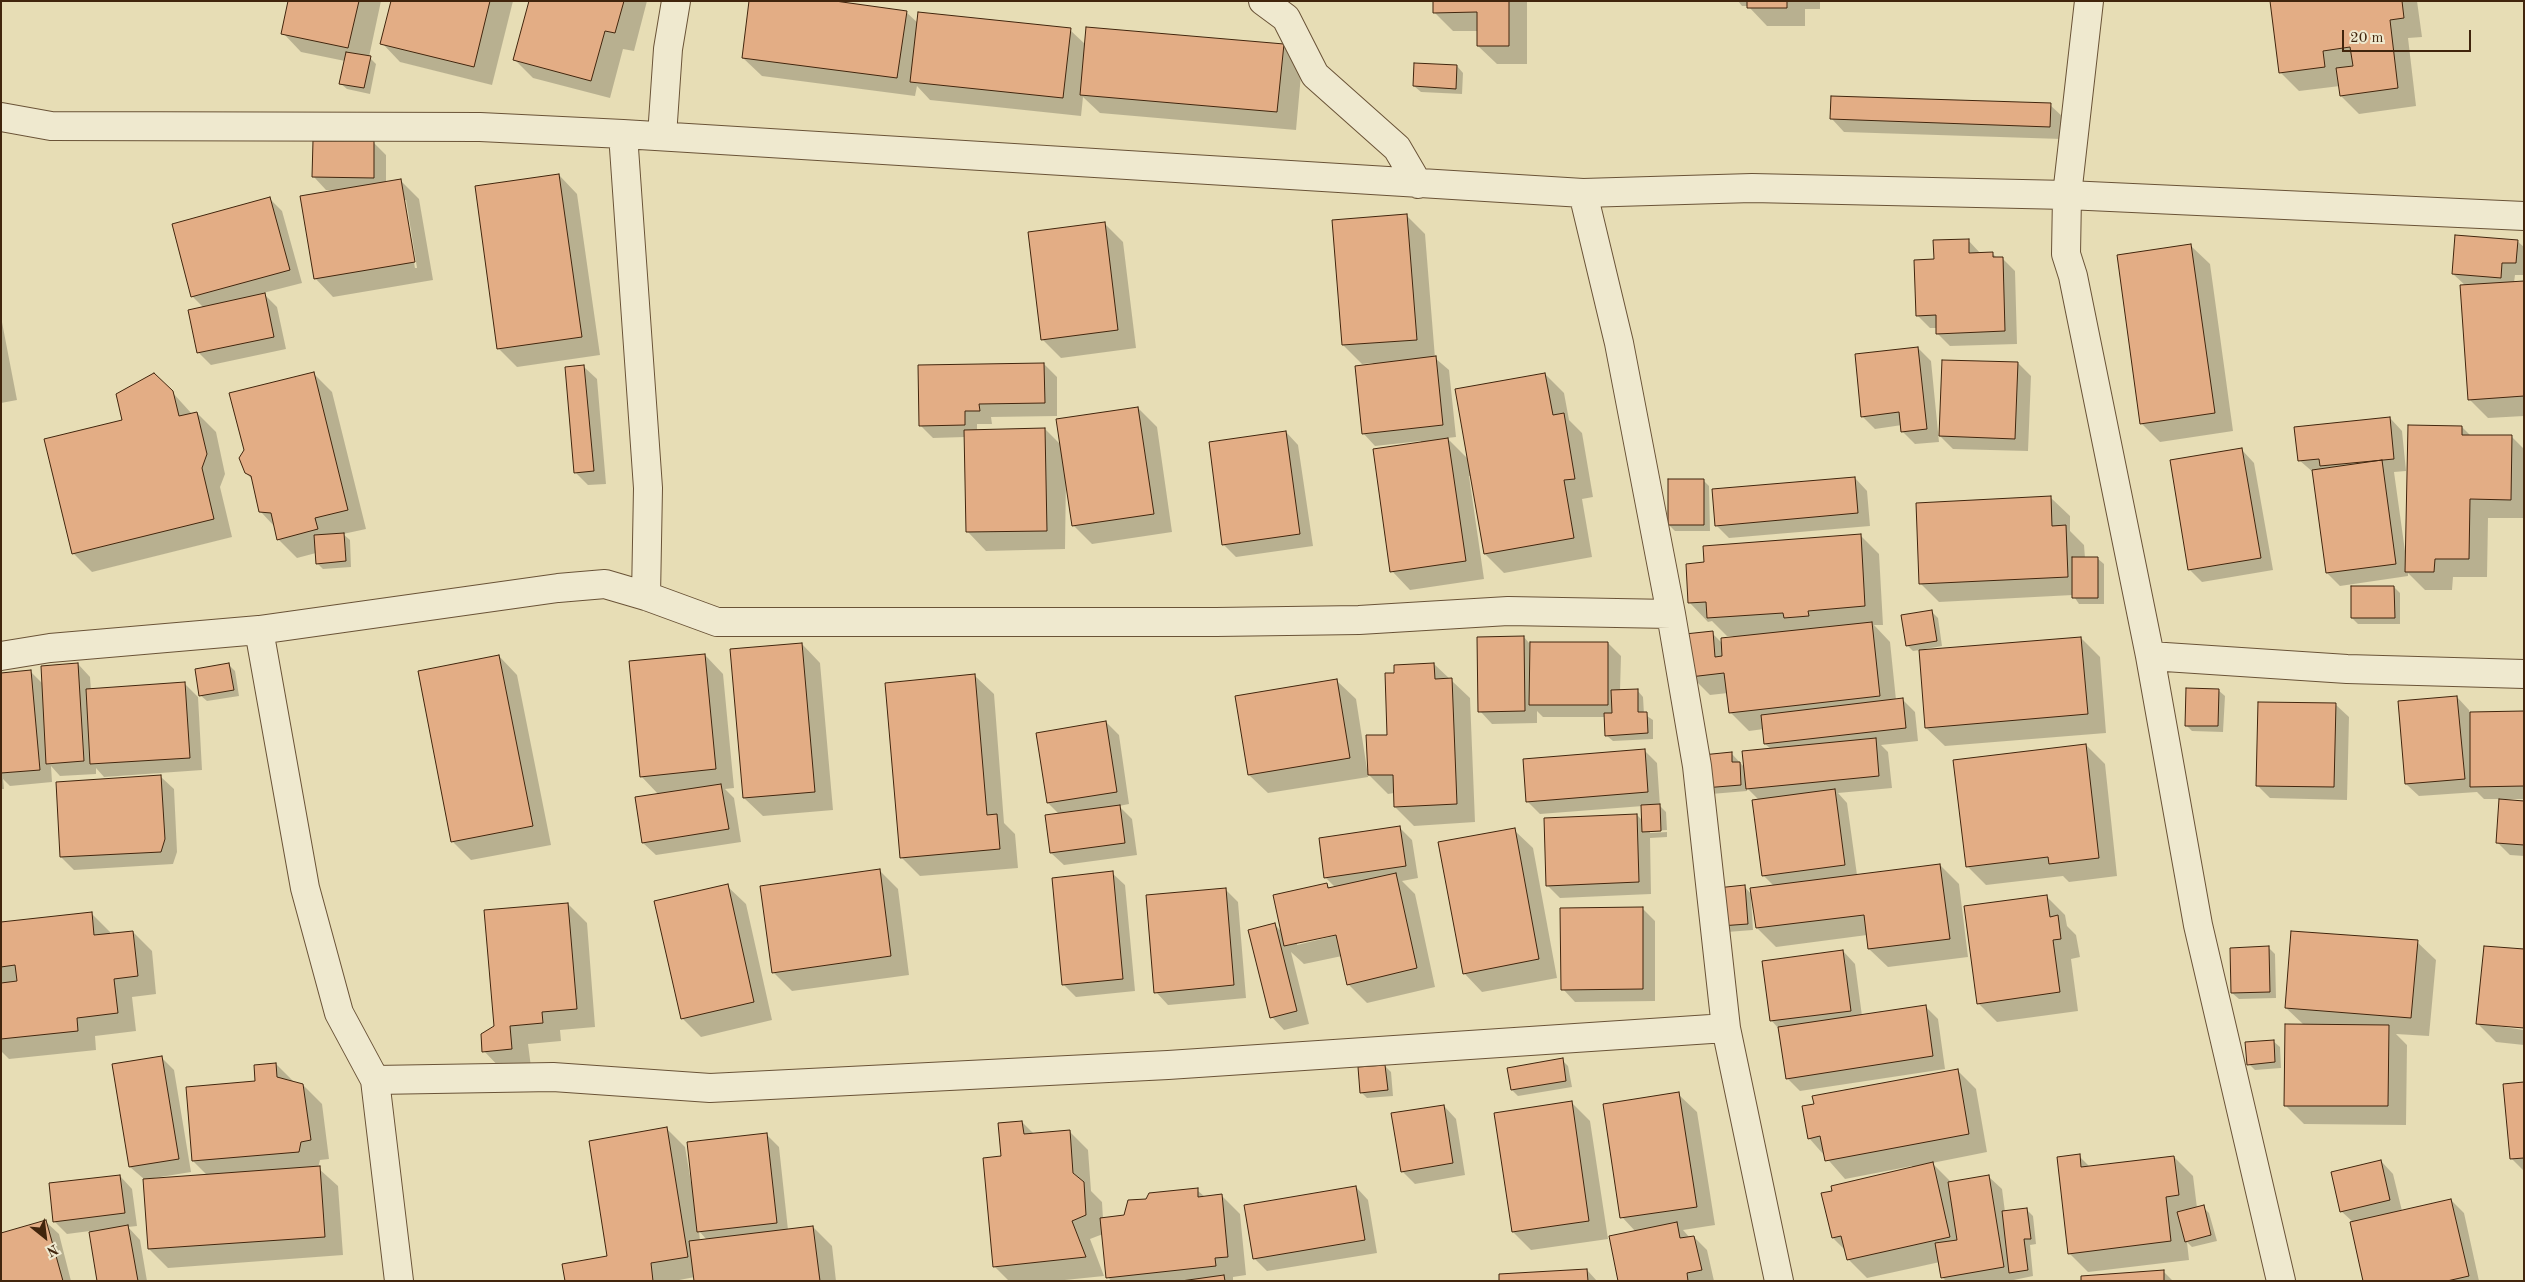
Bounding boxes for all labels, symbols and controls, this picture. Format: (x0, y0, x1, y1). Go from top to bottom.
scale bar (2345, 20, 2474, 52)
text: 20 m (2350, 31, 2384, 46)
north arrow (20, 1212, 70, 1262)
text: N (44, 1241, 60, 1259)

